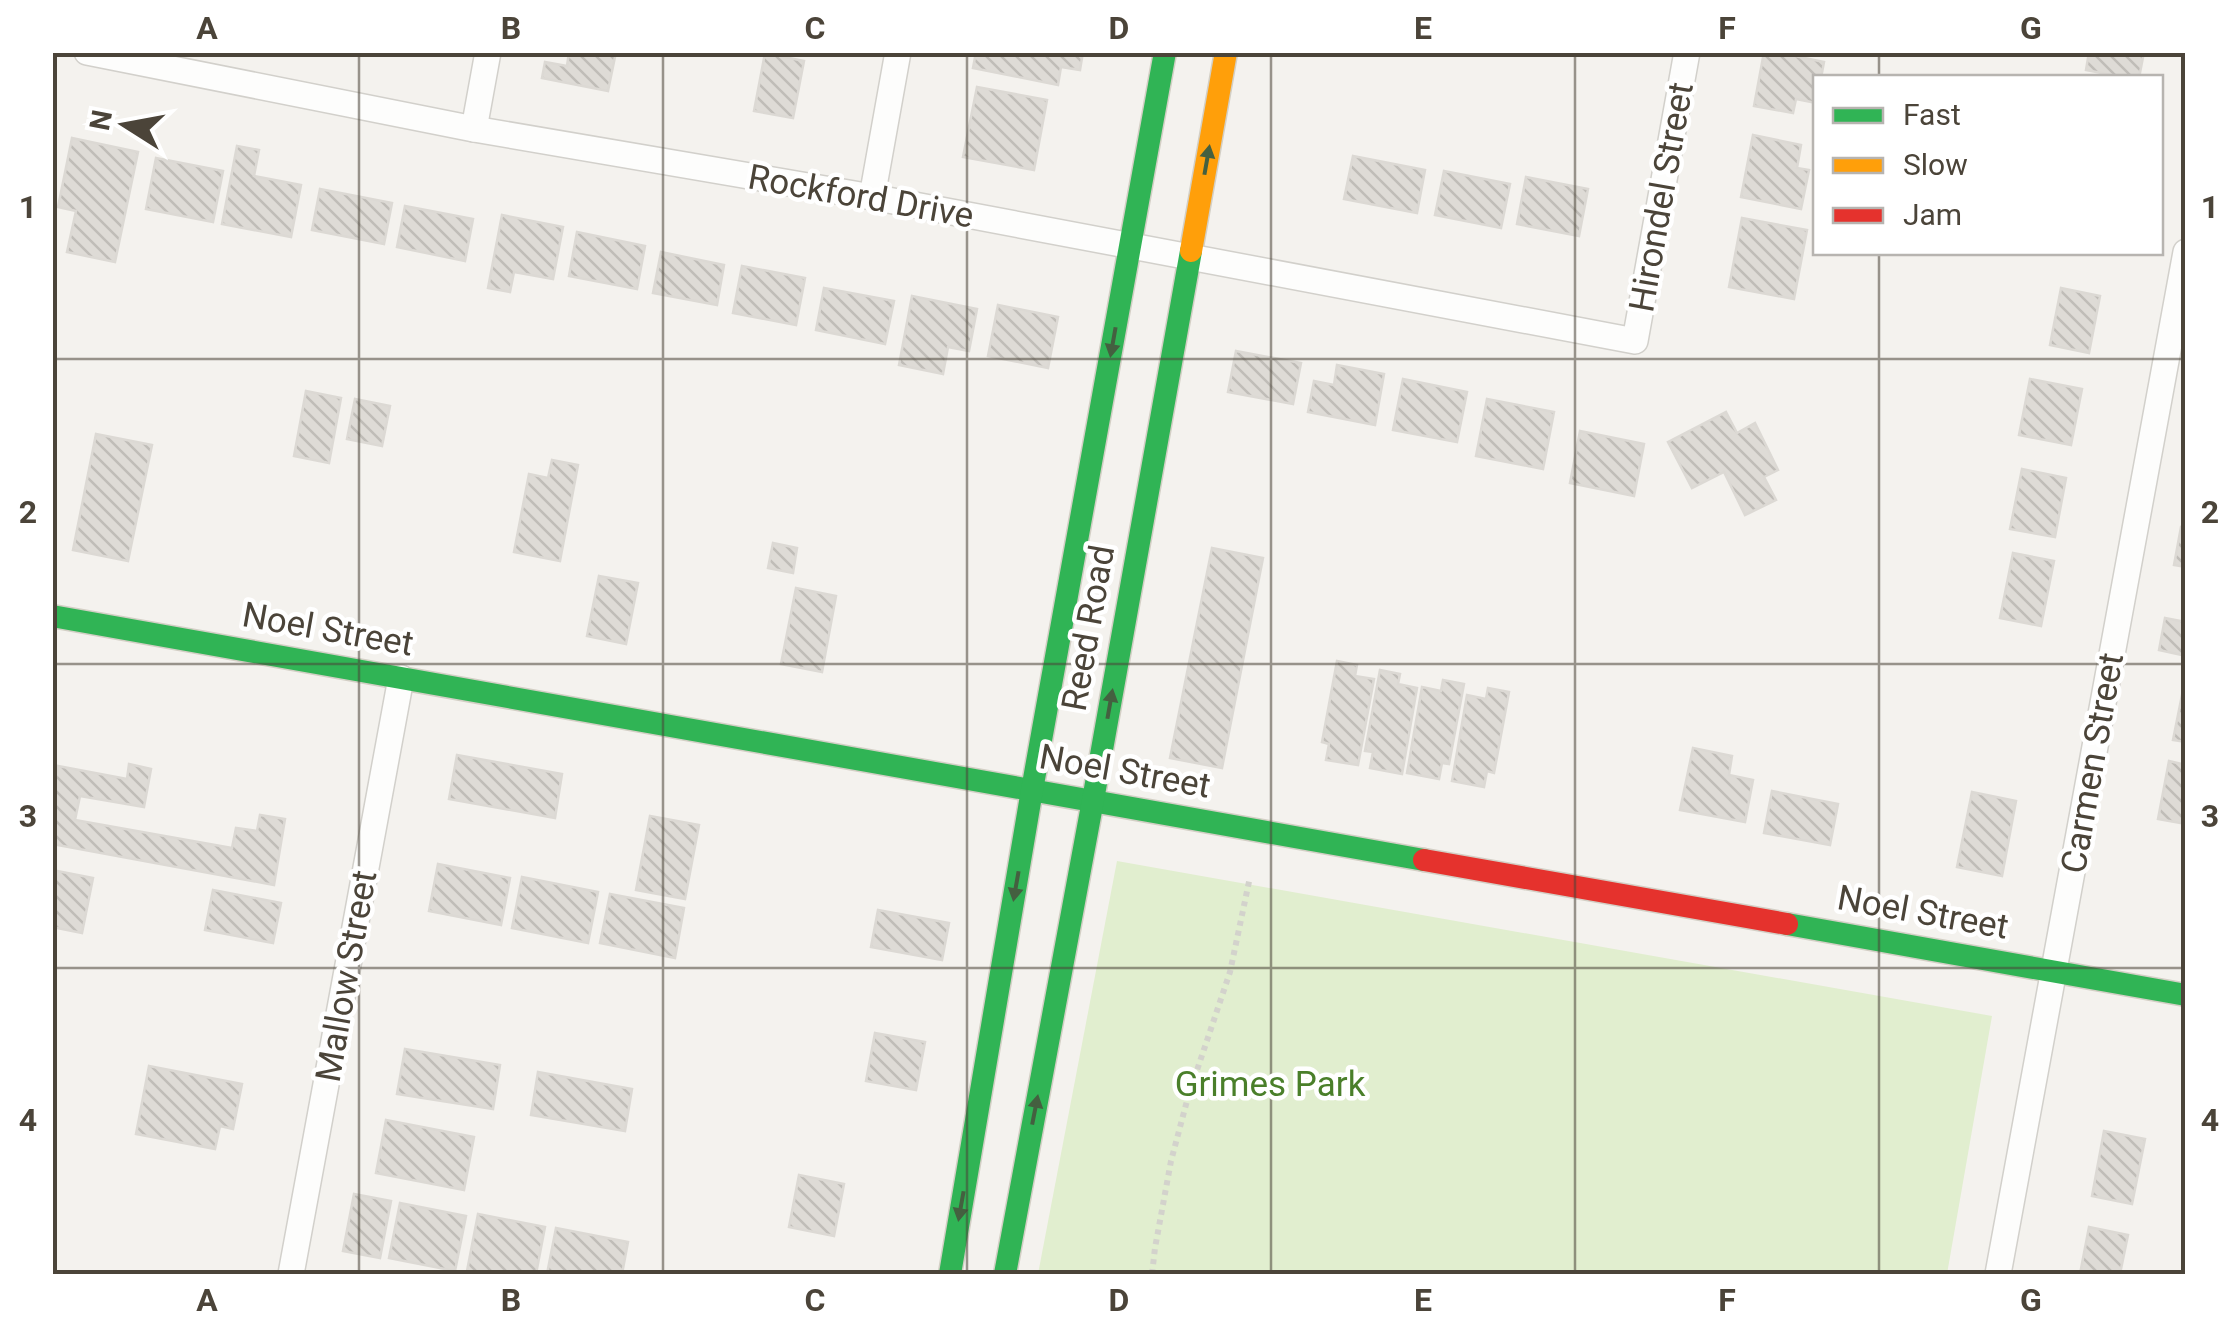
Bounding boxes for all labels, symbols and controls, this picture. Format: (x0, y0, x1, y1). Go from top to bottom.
text: A (196, 9, 218, 47)
text: B (501, 9, 521, 47)
text: C (805, 9, 825, 47)
text: D (1109, 9, 1129, 47)
text: E (1414, 9, 1432, 47)
text: F (1718, 9, 1736, 47)
text: G (2020, 9, 2042, 47)
north arrow (75, 75, 175, 175)
legend (1813, 75, 2163, 255)
street label: Hirondel Street (1621, 79, 1702, 315)
text: Fast (1903, 97, 1961, 132)
text: N (83, 107, 119, 133)
one-way arrow (1200, 144, 1215, 175)
text: Slow (1903, 147, 1968, 182)
street label: Rockford Drive (745, 156, 977, 237)
text: 1 (19, 188, 37, 226)
text: 1 (2201, 188, 2219, 226)
text: Jam (1903, 197, 1962, 232)
one-way arrow (1105, 326, 1120, 358)
text: 2 (19, 493, 37, 531)
text: 2 (2201, 493, 2219, 531)
street label: Reed Road (1054, 542, 1123, 714)
street label: Noel Street (239, 594, 417, 665)
street label: Carmen Street (2053, 650, 2132, 877)
one-way arrow (1103, 688, 1118, 720)
street label: Noel Street (1036, 736, 1214, 807)
text: 3 (19, 797, 37, 835)
text: 3 (2201, 797, 2219, 835)
street label: Mallow Street (308, 867, 385, 1085)
one-way arrow (1008, 870, 1023, 902)
street label: Noel Street (1834, 877, 2012, 948)
park label: Grimes Park (1175, 1064, 1366, 1105)
one-way arrow (1028, 1094, 1044, 1125)
text: 4 (19, 1101, 37, 1139)
text: 4 (2201, 1101, 2219, 1139)
one-way arrow (953, 1191, 968, 1222)
text: A (196, 1281, 218, 1319)
text: B (501, 1281, 521, 1319)
text: C (805, 1281, 825, 1319)
text: D (1109, 1281, 1129, 1319)
text: E (1414, 1281, 1432, 1319)
text: F (1718, 1281, 1736, 1319)
text: G (2020, 1281, 2042, 1319)

